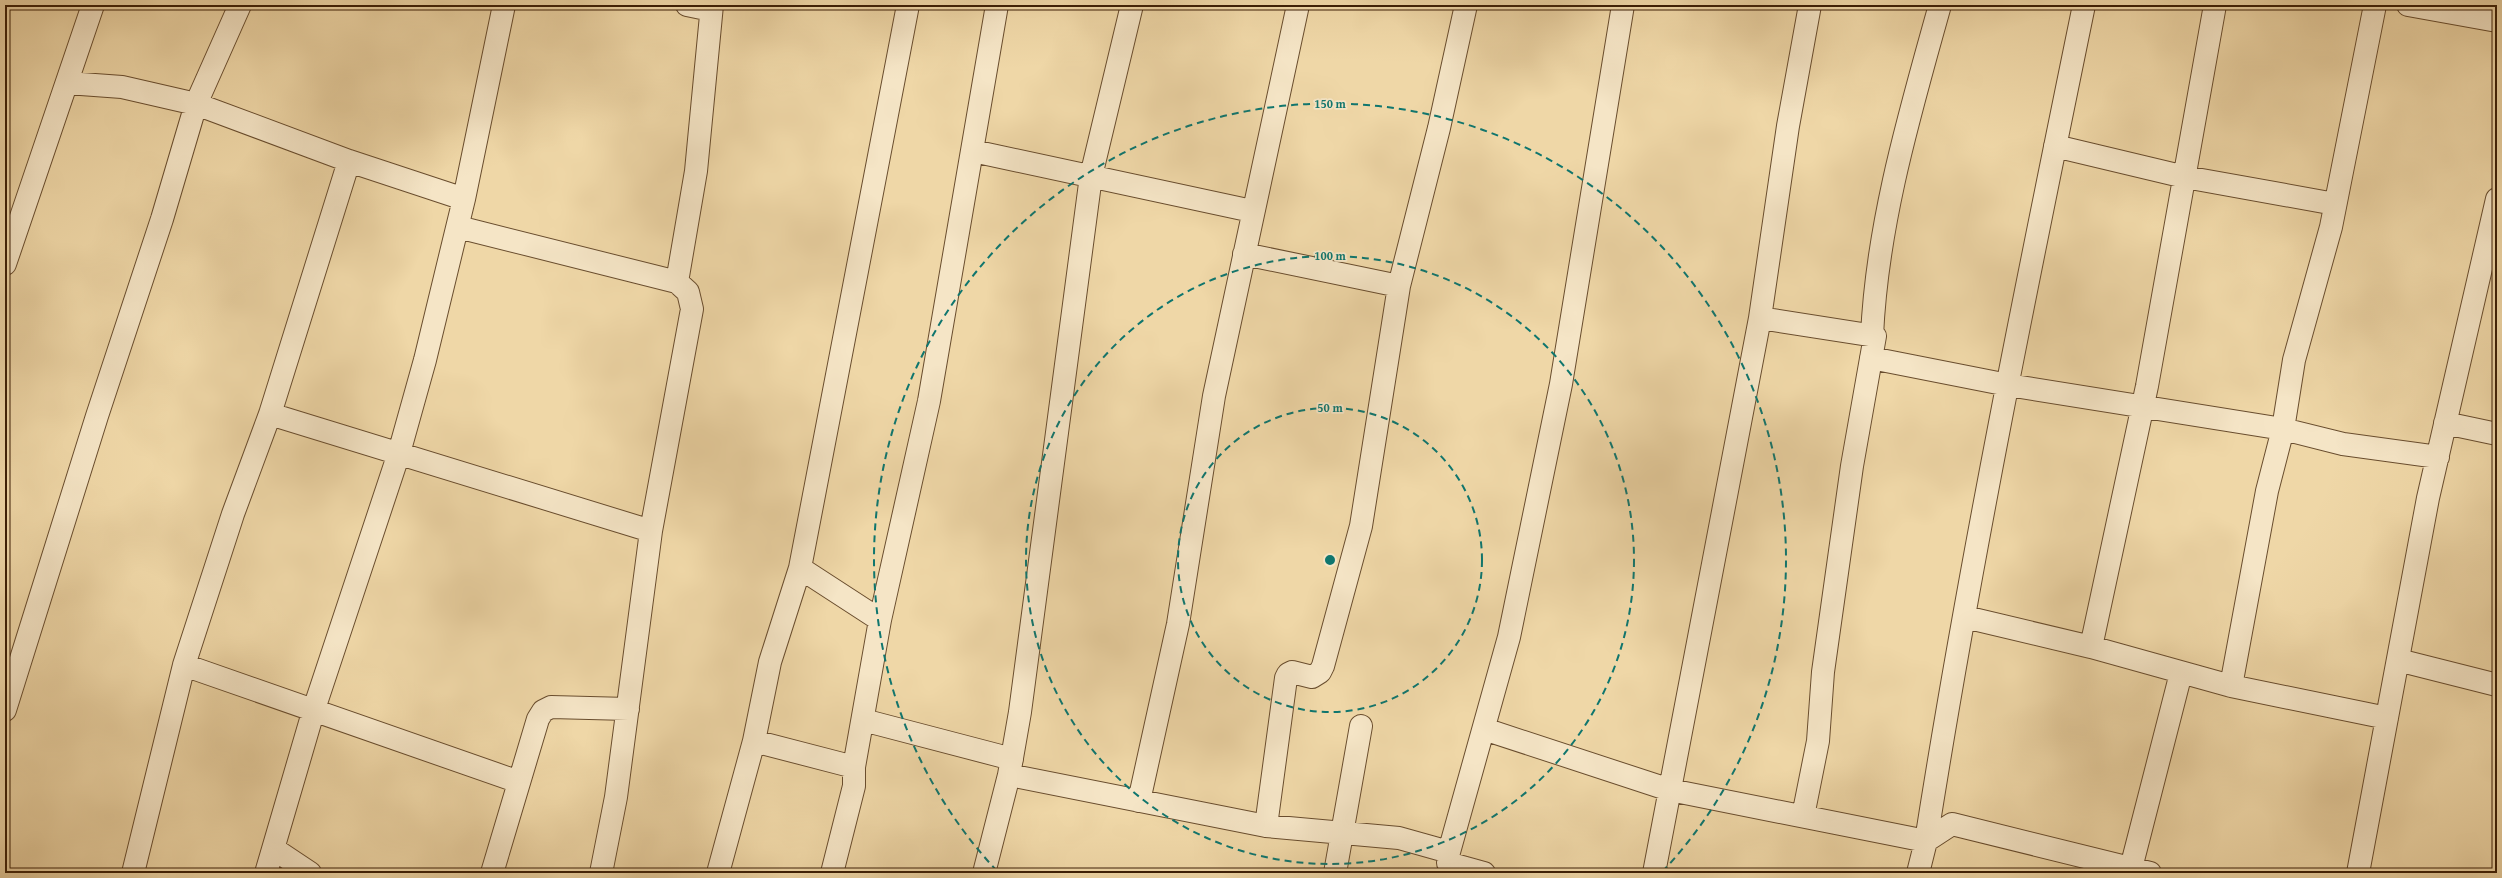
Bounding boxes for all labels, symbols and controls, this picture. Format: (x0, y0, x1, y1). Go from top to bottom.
text: 150 m (1314, 95, 1347, 112)
text: 100 m (1314, 247, 1347, 264)
text: 50 m (1317, 399, 1343, 416)
centre of rings (1323, 553, 1337, 567)

